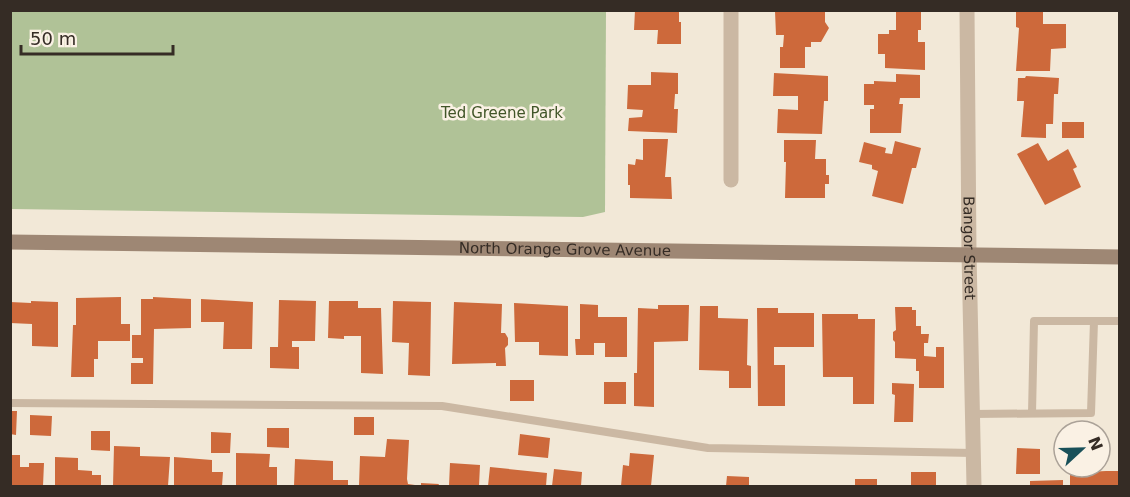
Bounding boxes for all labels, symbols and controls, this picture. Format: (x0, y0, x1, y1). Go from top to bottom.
scale bar (21, 18, 172, 56)
text: 50 m (30, 28, 76, 49)
park label: Ted Greene Park (440, 104, 563, 122)
street label: Bangor Street (960, 196, 979, 300)
street label: North Orange Grove Avenue (459, 239, 671, 260)
north arrow (1052, 419, 1112, 479)
text: N (1084, 434, 1107, 453)

